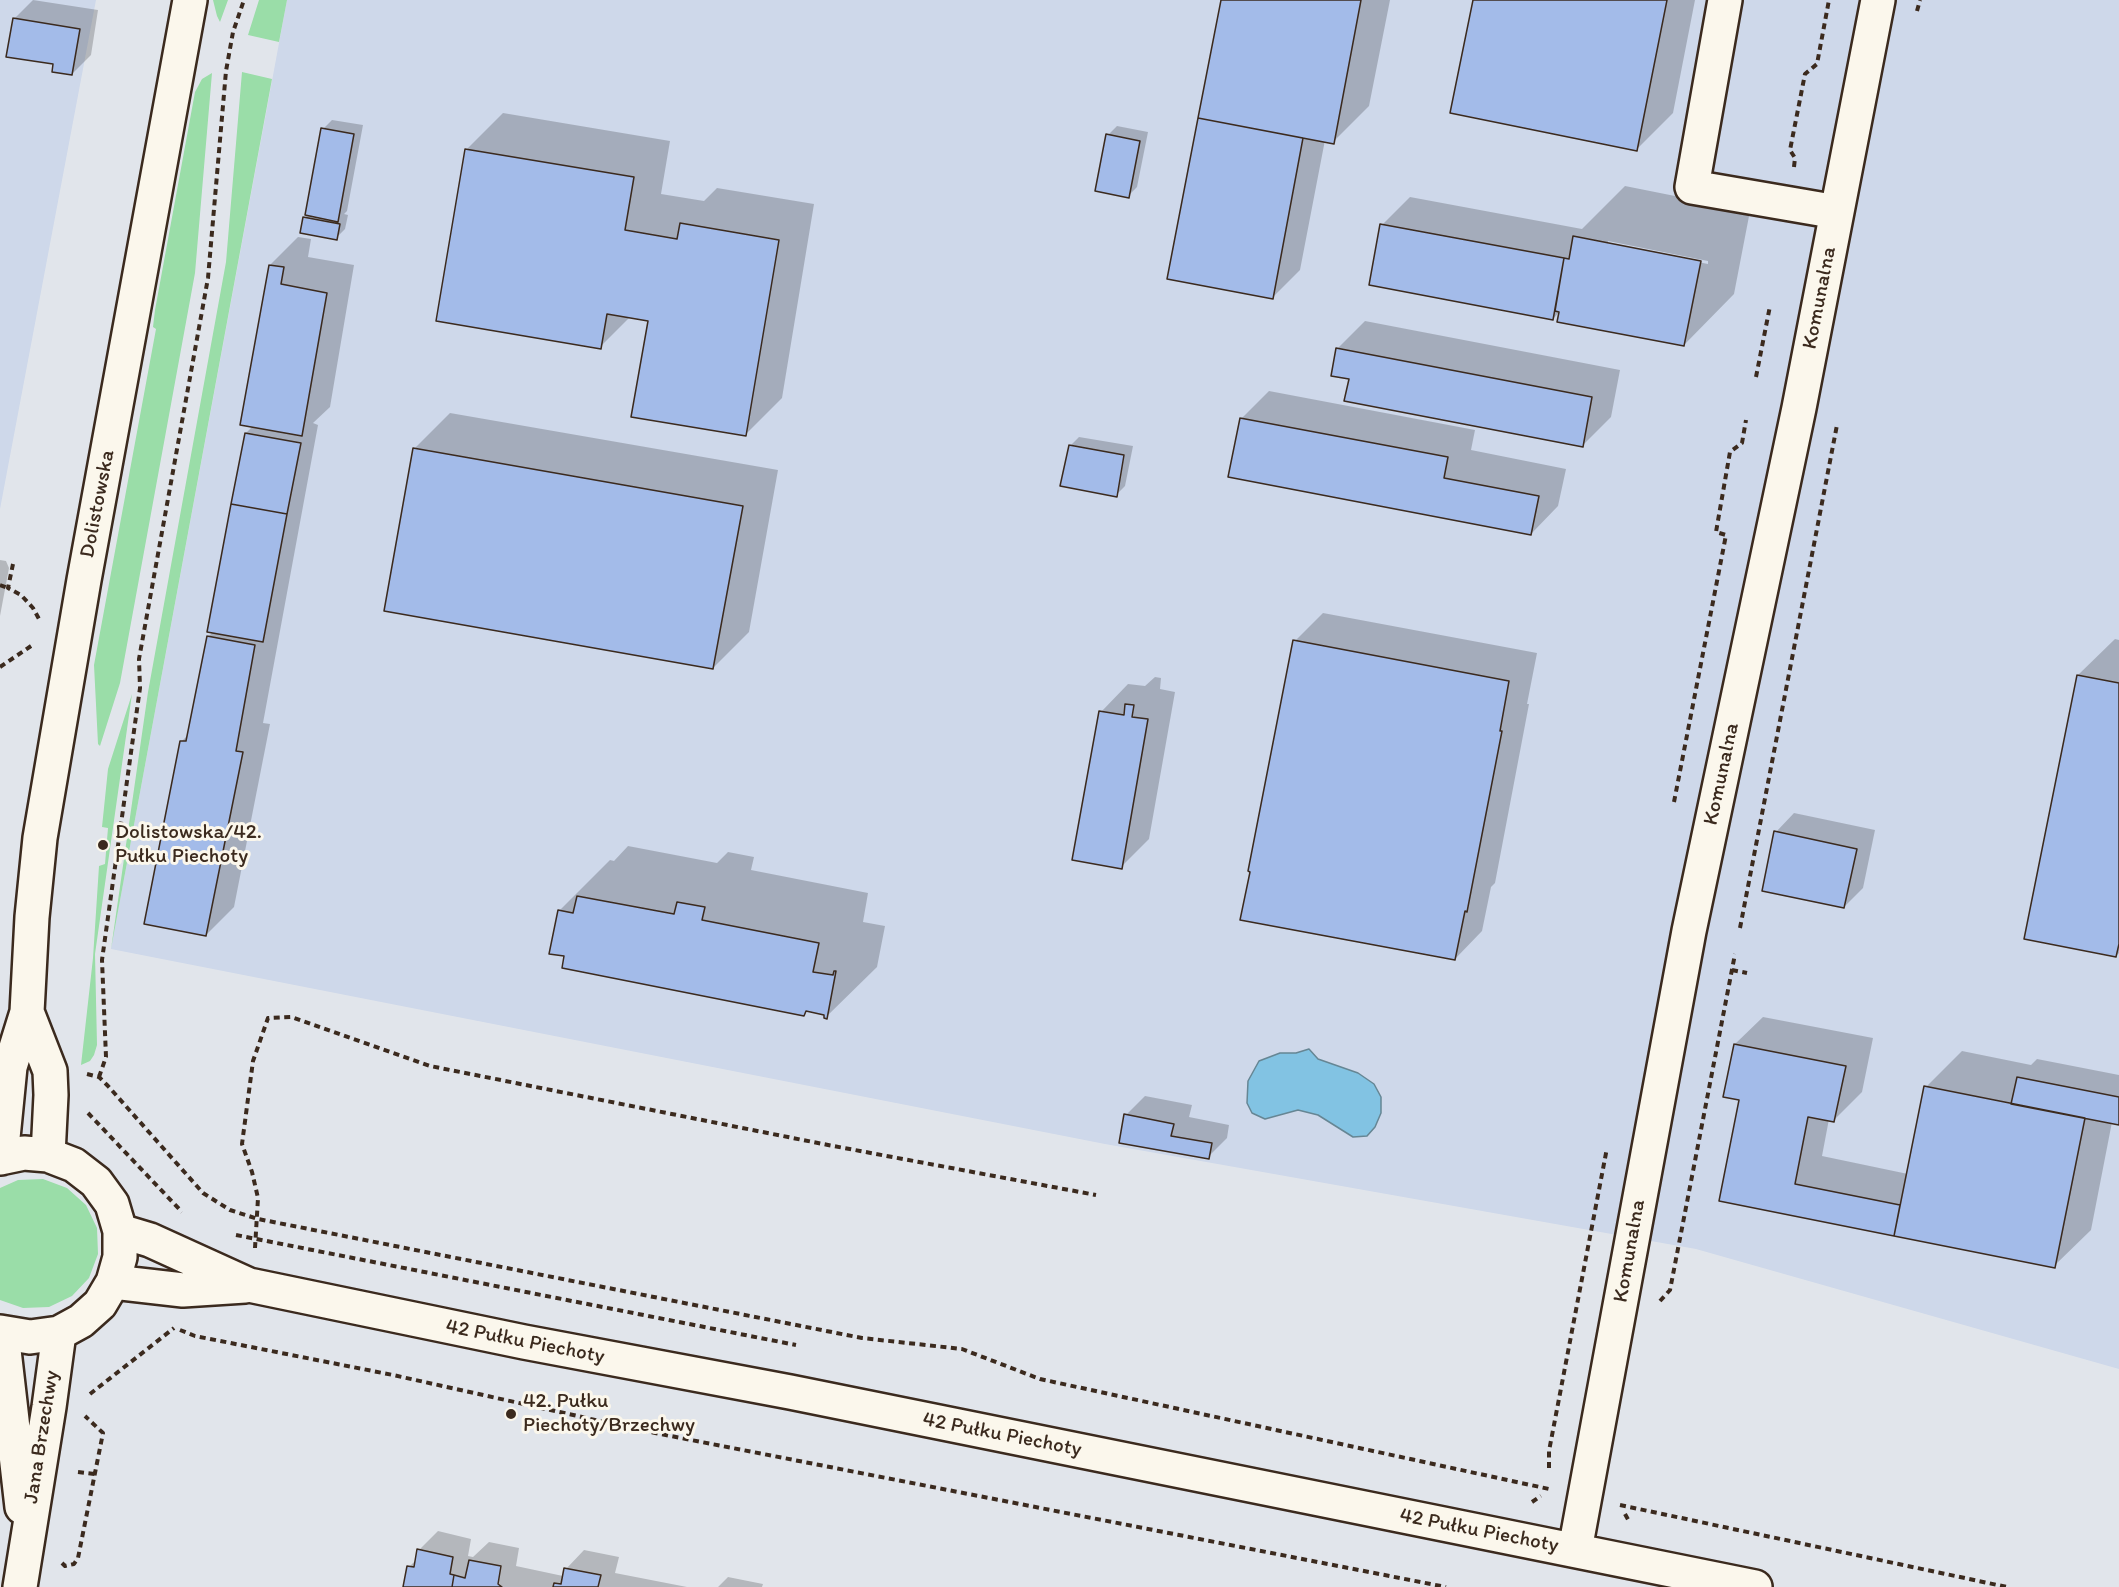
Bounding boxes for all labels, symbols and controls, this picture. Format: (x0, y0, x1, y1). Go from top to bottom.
street label: Komunalna (1798, 245, 1842, 351)
street label: Dolistowska (75, 448, 121, 560)
street label: Komunalna (1699, 721, 1745, 827)
place label: Dolistowska/42. Pułku Piechoty (115, 820, 262, 870)
marker: Dolistowska/42. Pułku Piechoty (96, 838, 110, 852)
street label: Komunalna (1609, 1198, 1651, 1304)
street label: 42 Pułku Piechoty (443, 1314, 607, 1370)
street label: Jana Brzechwy (19, 1369, 65, 1505)
place label: 42. Pułku Piechoty/Brzechwy (523, 1389, 695, 1439)
marker: 42. Pułku Piechoty/Brzechwy (504, 1407, 518, 1421)
street label: 42 Pułku Piechoty (920, 1407, 1084, 1463)
street label: 42 Pułku Piechoty (1397, 1503, 1561, 1559)

